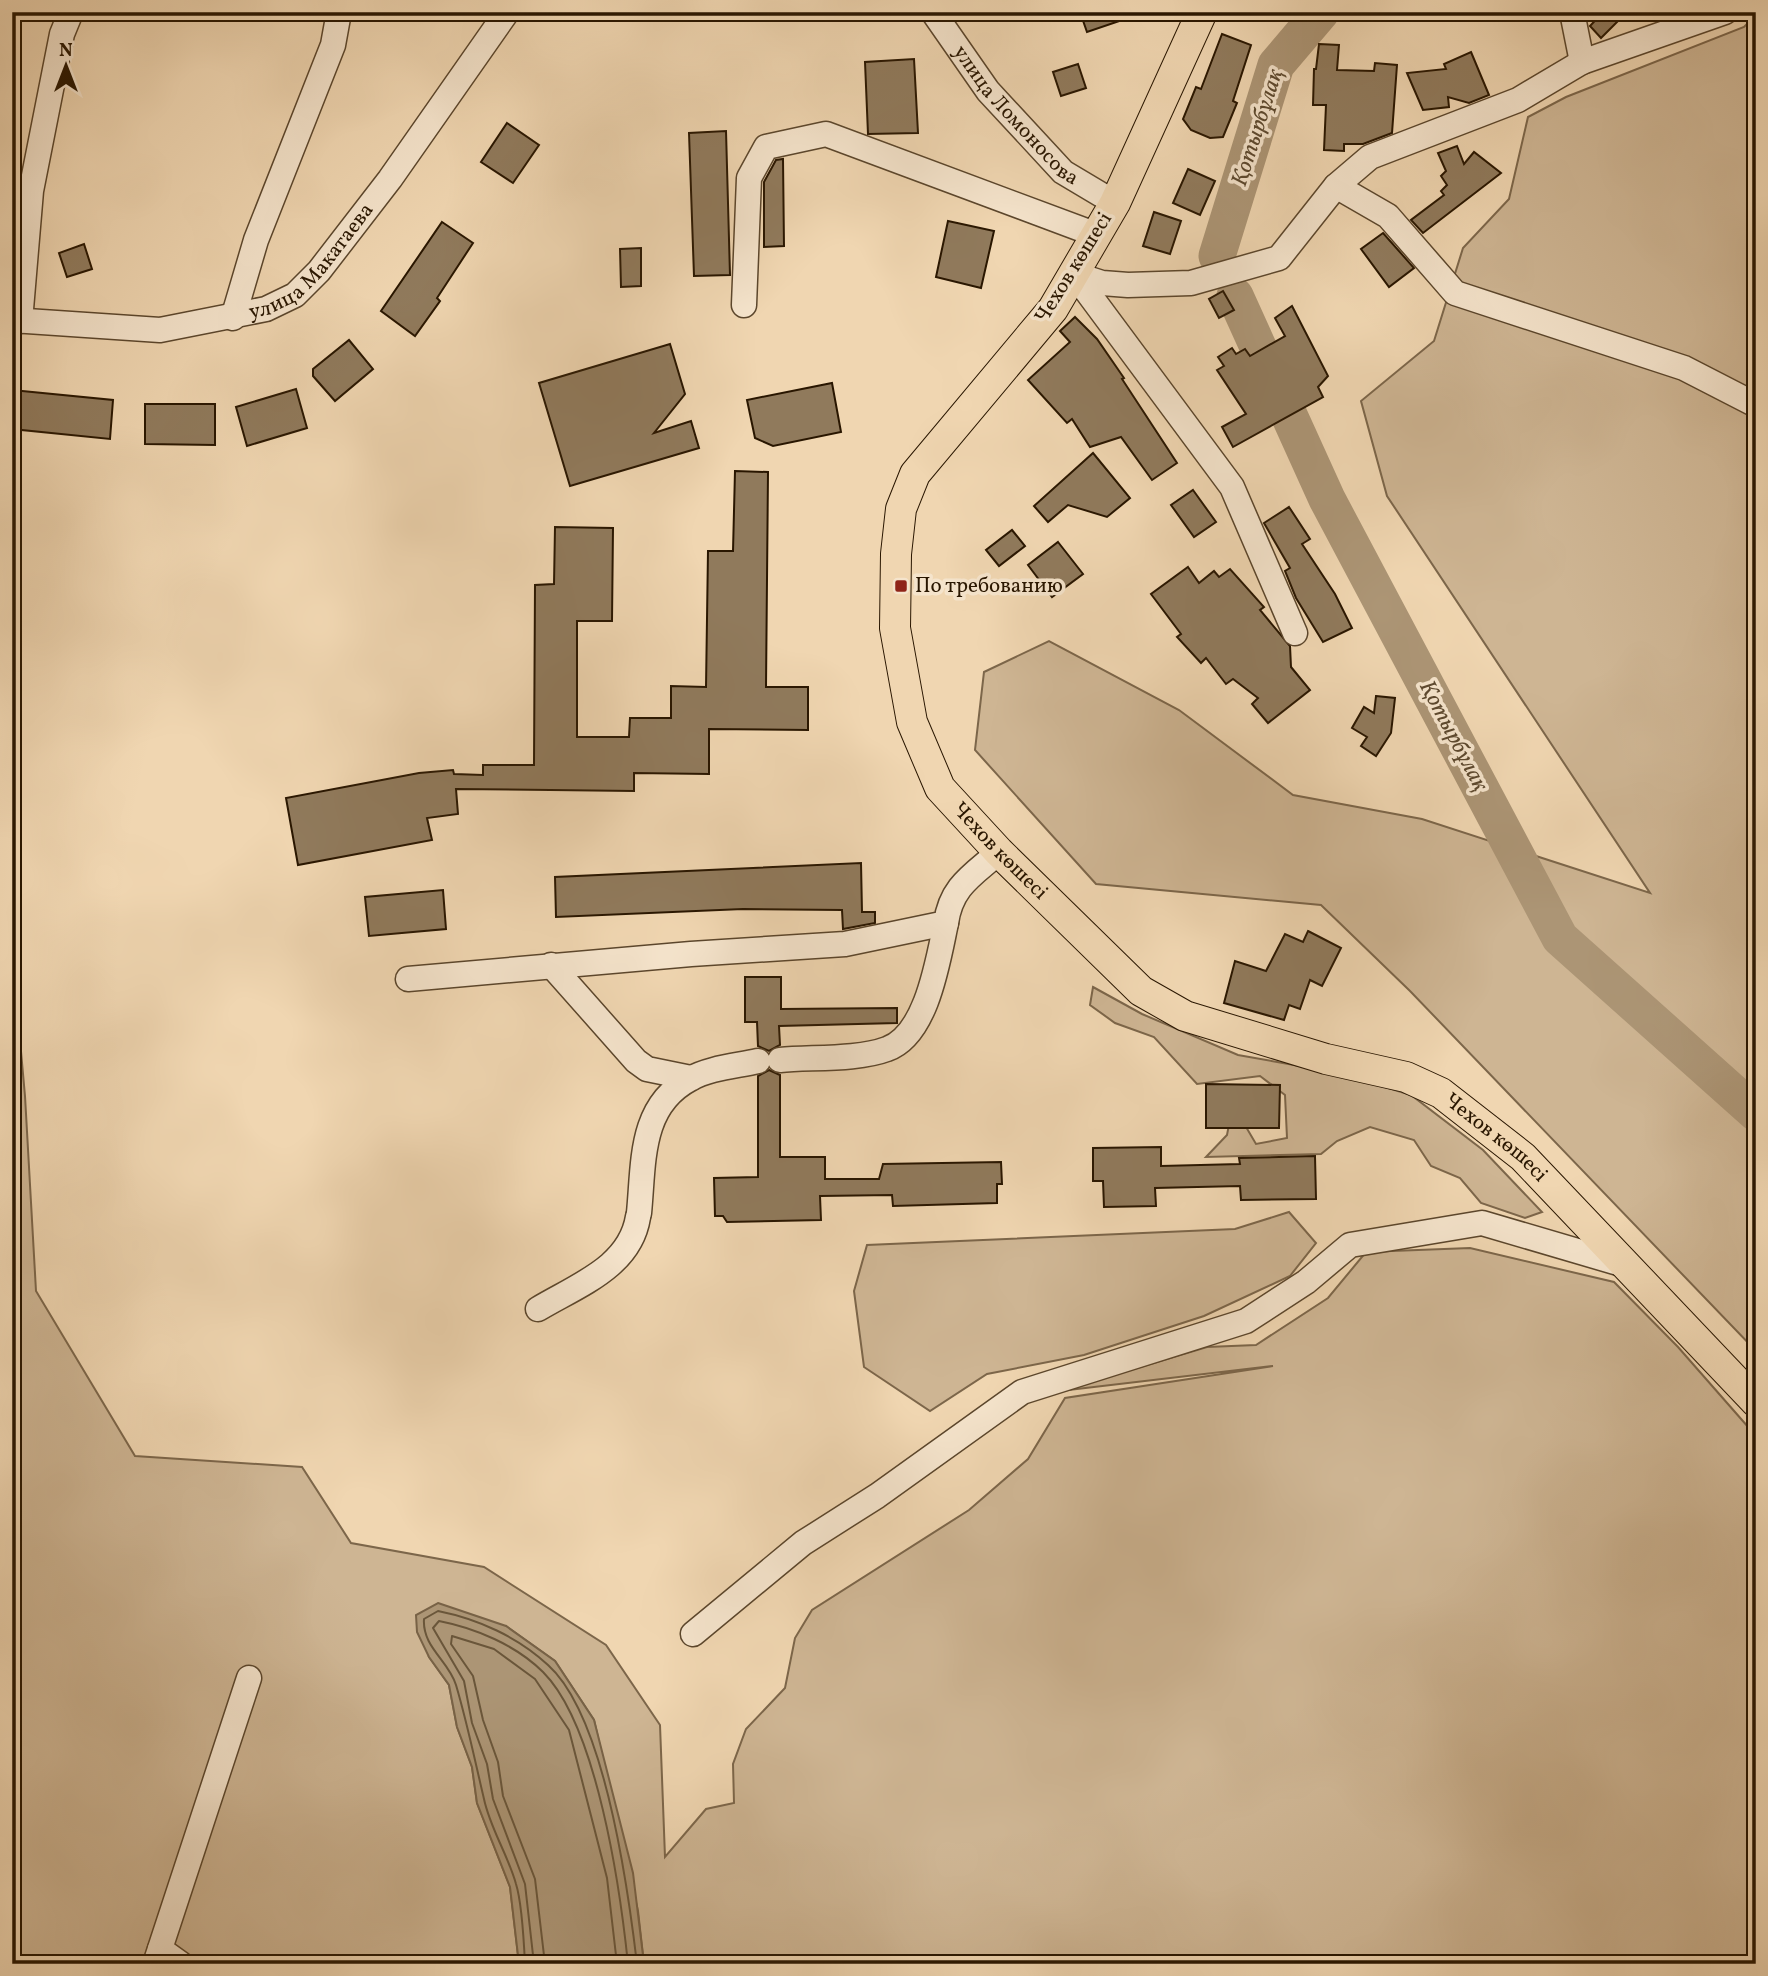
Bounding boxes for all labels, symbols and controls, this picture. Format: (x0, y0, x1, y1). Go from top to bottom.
north arrow (32, 32, 102, 102)
text: N (59, 38, 73, 64)
street label: улица Ломоносова (946, 39, 1084, 193)
water label: Қотырбұлақ (1224, 64, 1292, 191)
street label: улица Макатаева (246, 197, 381, 327)
street label: Чехов көшесі (1028, 207, 1120, 329)
place label: По требованию (915, 572, 1063, 601)
marker: По требованию (893, 578, 909, 594)
water label: Қотырбұлақ (1410, 675, 1496, 798)
street label: Чехов көшесі (945, 796, 1054, 907)
street label: Чехов көшесі (1438, 1086, 1554, 1189)

